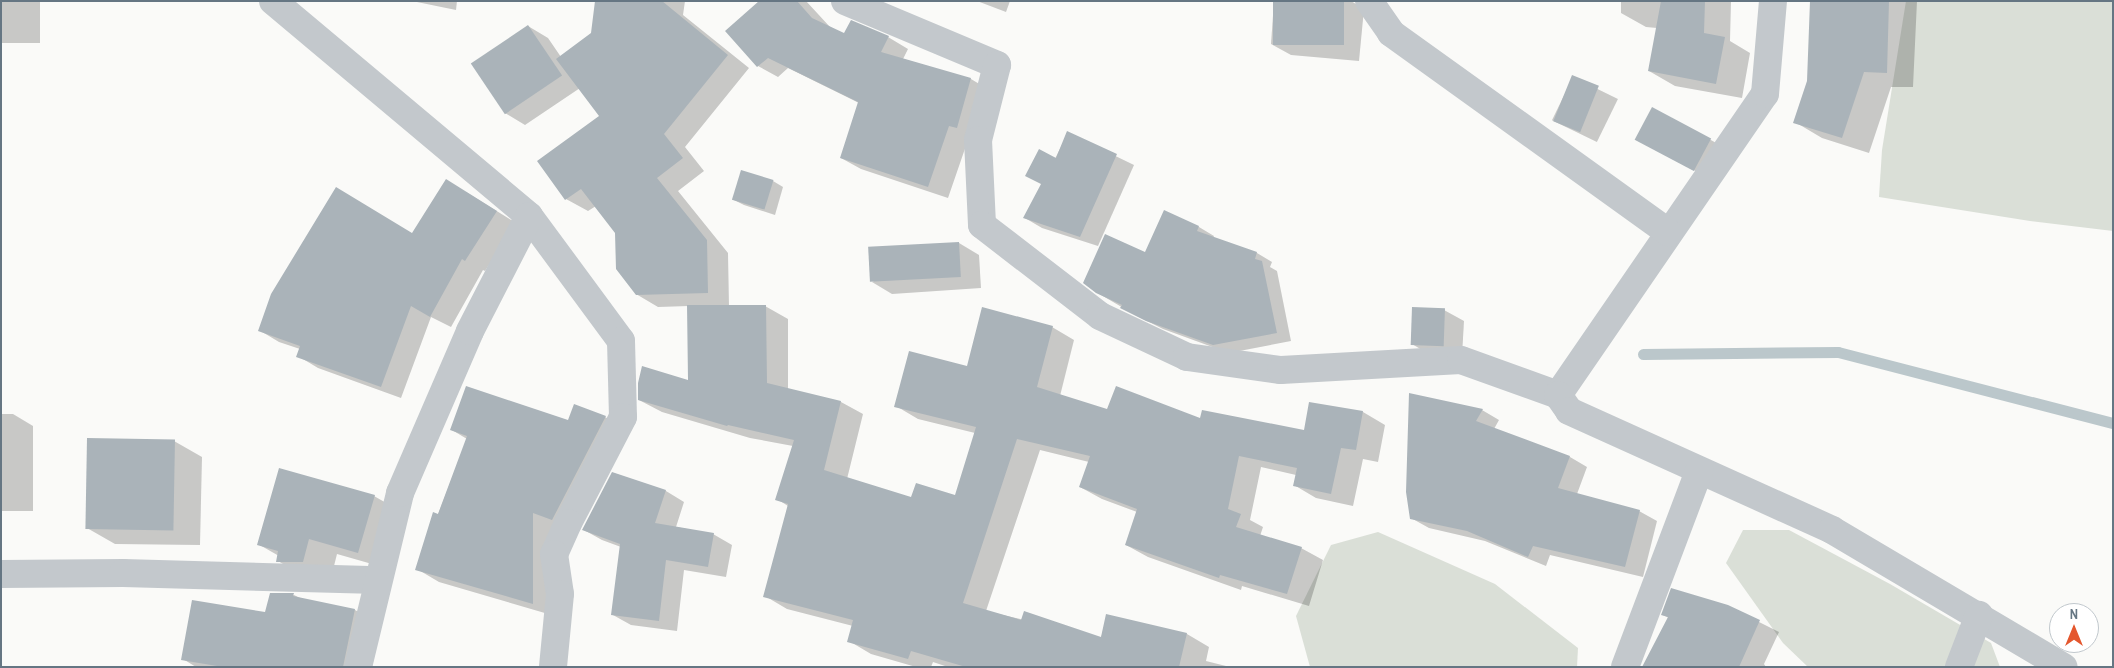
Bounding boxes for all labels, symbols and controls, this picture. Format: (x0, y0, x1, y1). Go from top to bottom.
north arrow (2049, 603, 2099, 653)
text: N (2070, 605, 2078, 623)

